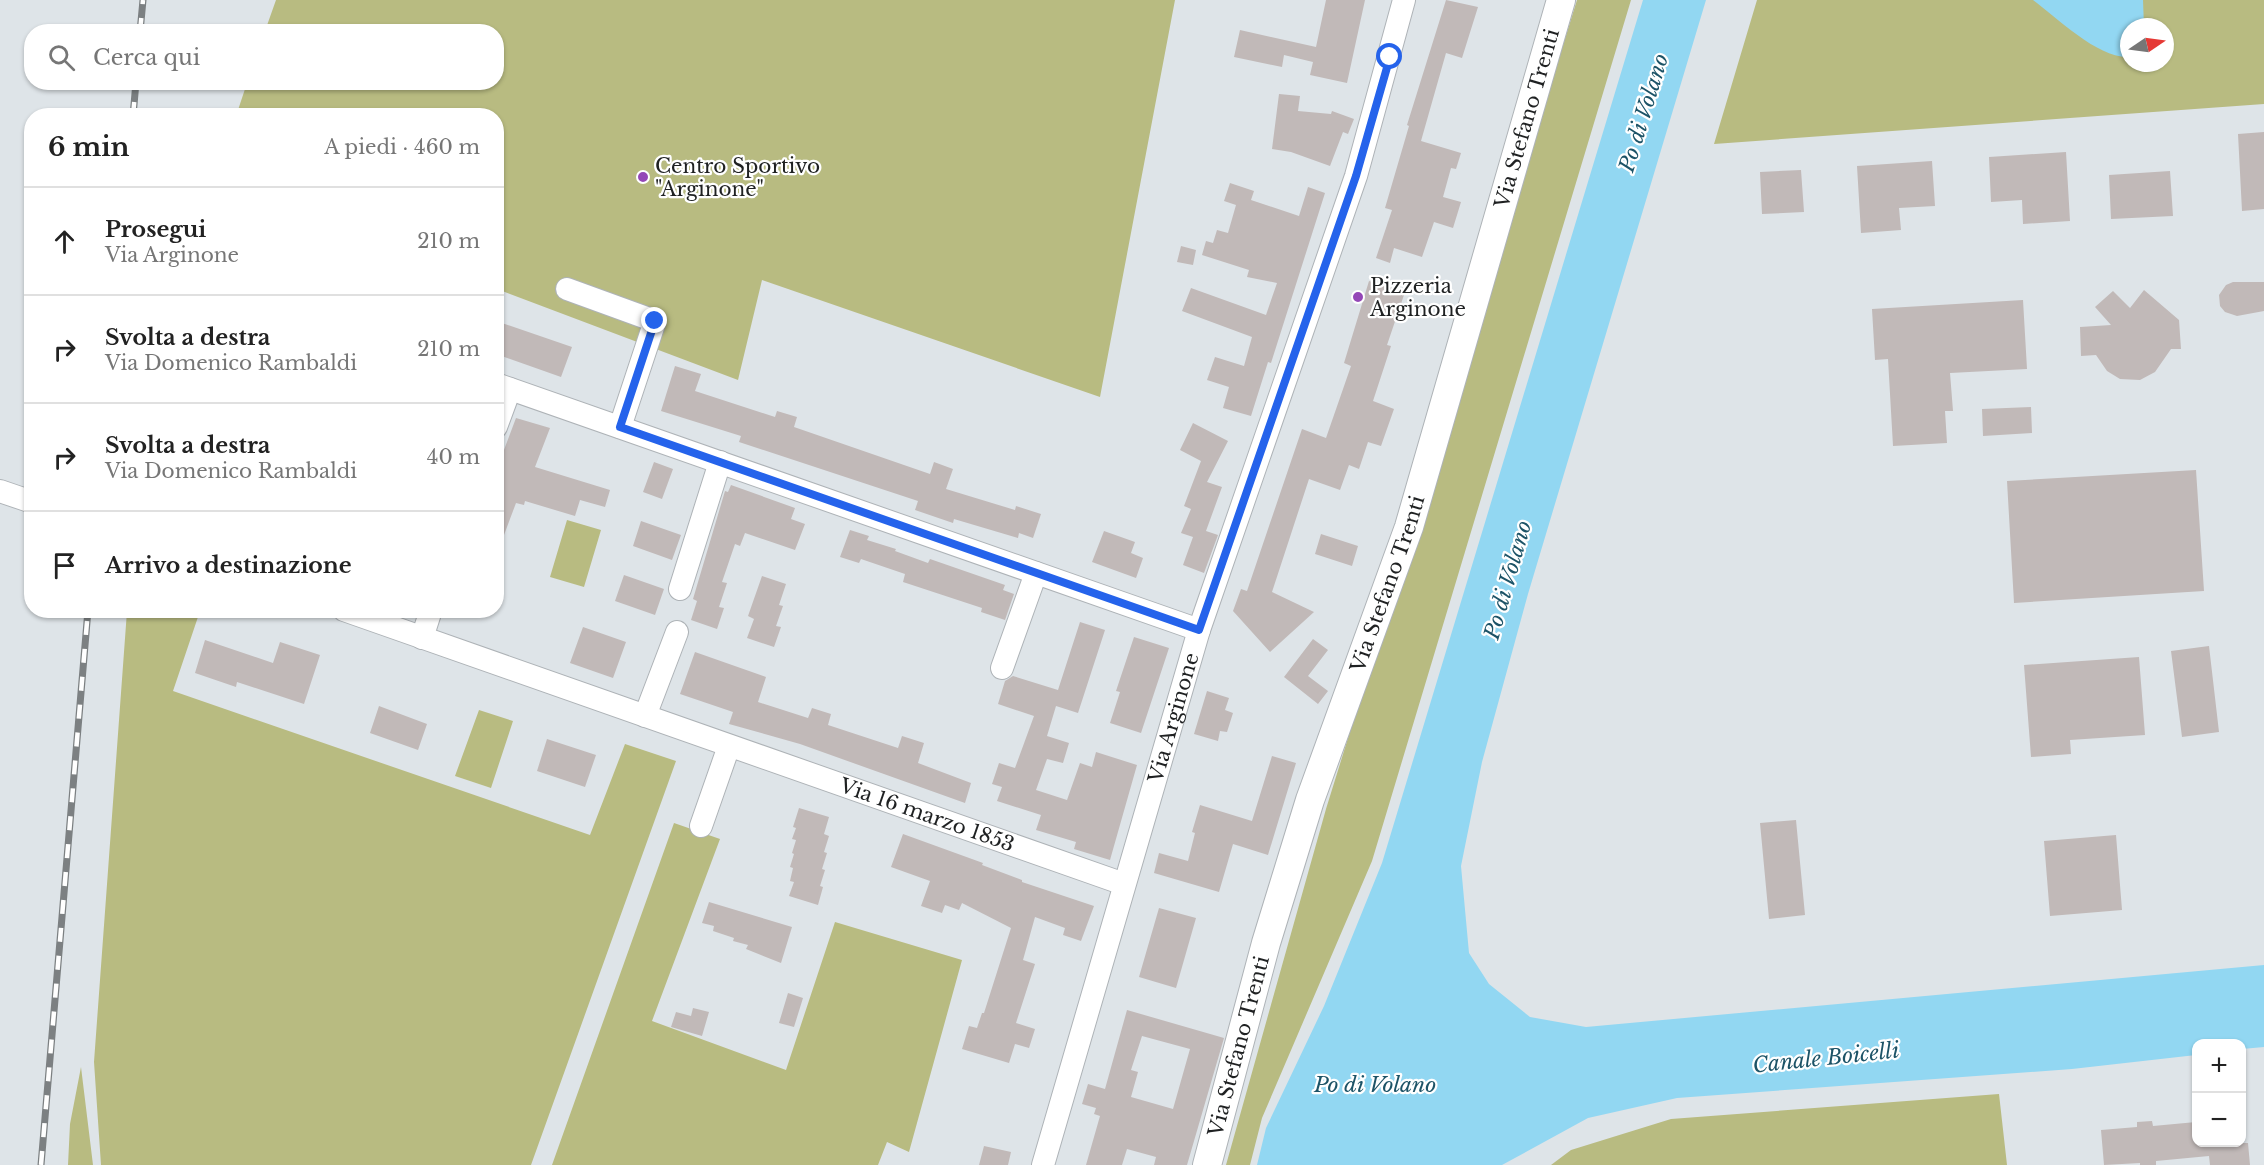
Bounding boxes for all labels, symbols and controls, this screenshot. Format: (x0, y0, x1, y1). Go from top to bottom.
north arrow (2120, 18, 2174, 72)
search box (24, 24, 504, 90)
street label: Via Stefano Trenti (1489, 26, 1564, 212)
icon: search (45, 41, 78, 74)
route start (1376, 43, 1402, 69)
text: Cerca qui (93, 44, 200, 71)
water label: Po di Volano (1613, 51, 1674, 176)
text: 6 min (48, 131, 129, 163)
text: A piedi · 460 m (324, 135, 480, 159)
place label: Centro Sportivo "Arginone" (655, 154, 820, 201)
marker: Centro Sportivo "Arginone" (636, 170, 650, 184)
text: Prosegui (105, 216, 206, 243)
icon: ahead (48, 225, 81, 258)
text: 210 m (417, 229, 480, 253)
text: Via Arginone (105, 243, 239, 267)
place label: Pizzeria Arginone (1369, 274, 1466, 321)
marker: Pizzeria Arginone (1351, 290, 1365, 304)
route end (641, 307, 667, 333)
text: Svolta a destra (105, 324, 270, 351)
icon: right (48, 333, 81, 366)
text: 210 m (417, 337, 480, 361)
text: Via Domenico Rambaldi (105, 351, 357, 375)
text: Svolta a destra (105, 432, 270, 459)
icon: right (48, 441, 81, 474)
text: 40 m (427, 445, 480, 469)
text: Via Domenico Rambaldi (105, 459, 357, 483)
street label: Via Stefano Trenti (1345, 493, 1429, 676)
water label: Po di Volano (1478, 518, 1537, 643)
icon: arrive (48, 549, 81, 582)
text: Arrivo a destinazione (105, 552, 352, 579)
street label: Via Arginone (1143, 650, 1204, 786)
street label: Via 16 marzo 1853 (836, 773, 1018, 857)
street label: Via Stefano Trenti (1203, 953, 1274, 1140)
water label: Canale Boicelli (1752, 1037, 1901, 1079)
map controls (2192, 1039, 2246, 1147)
button: + (2192, 1039, 2246, 1093)
water label: Po di Volano (1313, 1072, 1436, 1098)
button: − (2192, 1093, 2246, 1147)

